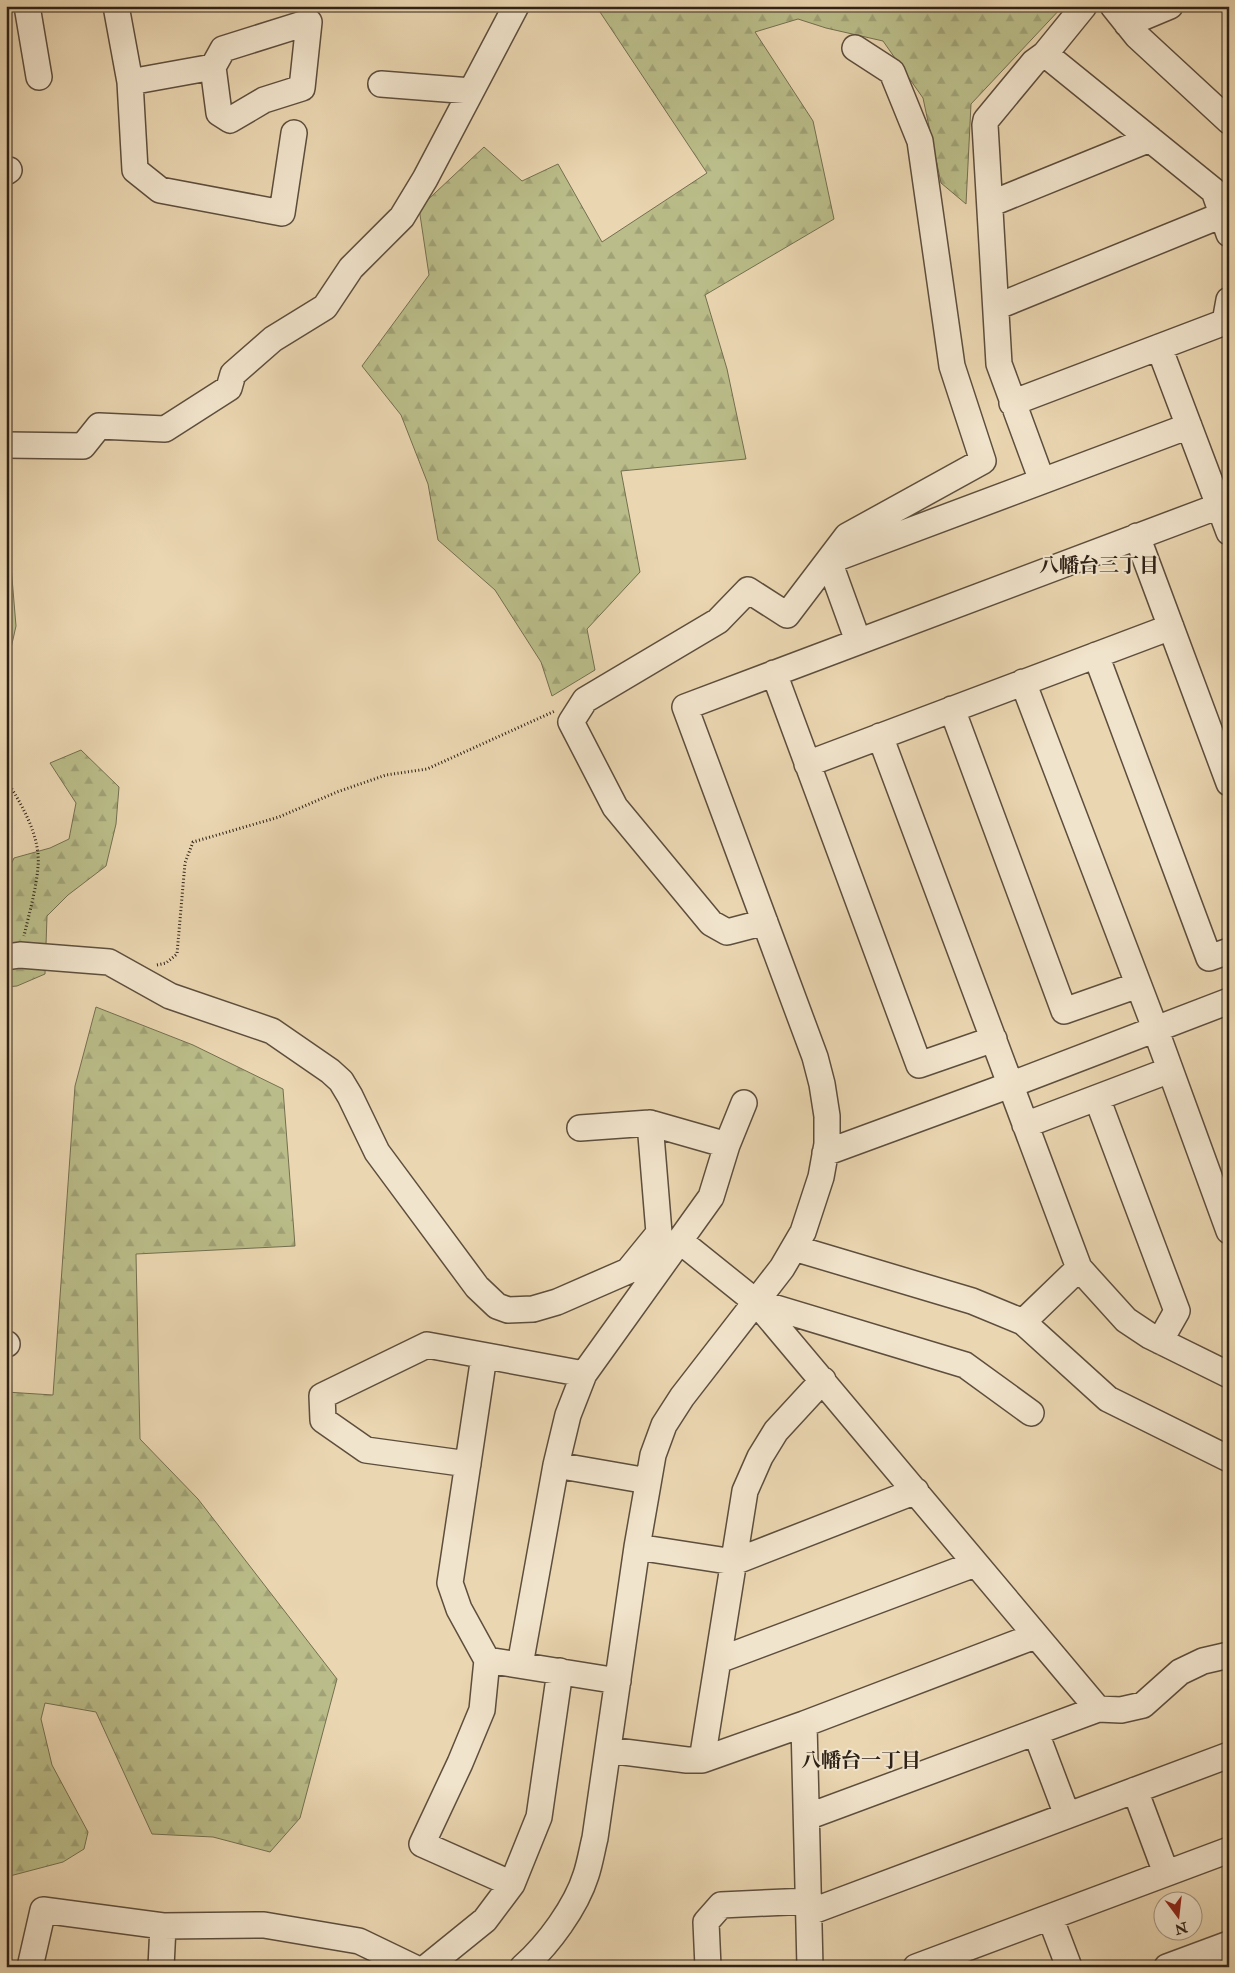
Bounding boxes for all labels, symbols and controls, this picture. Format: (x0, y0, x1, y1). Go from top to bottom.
district label: 八幡台三丁目 (1039, 553, 1159, 578)
district label: 八幡台一丁目 (801, 1748, 921, 1773)
north arrow (1152, 1890, 1202, 1940)
text: N (1173, 1918, 1190, 1938)

